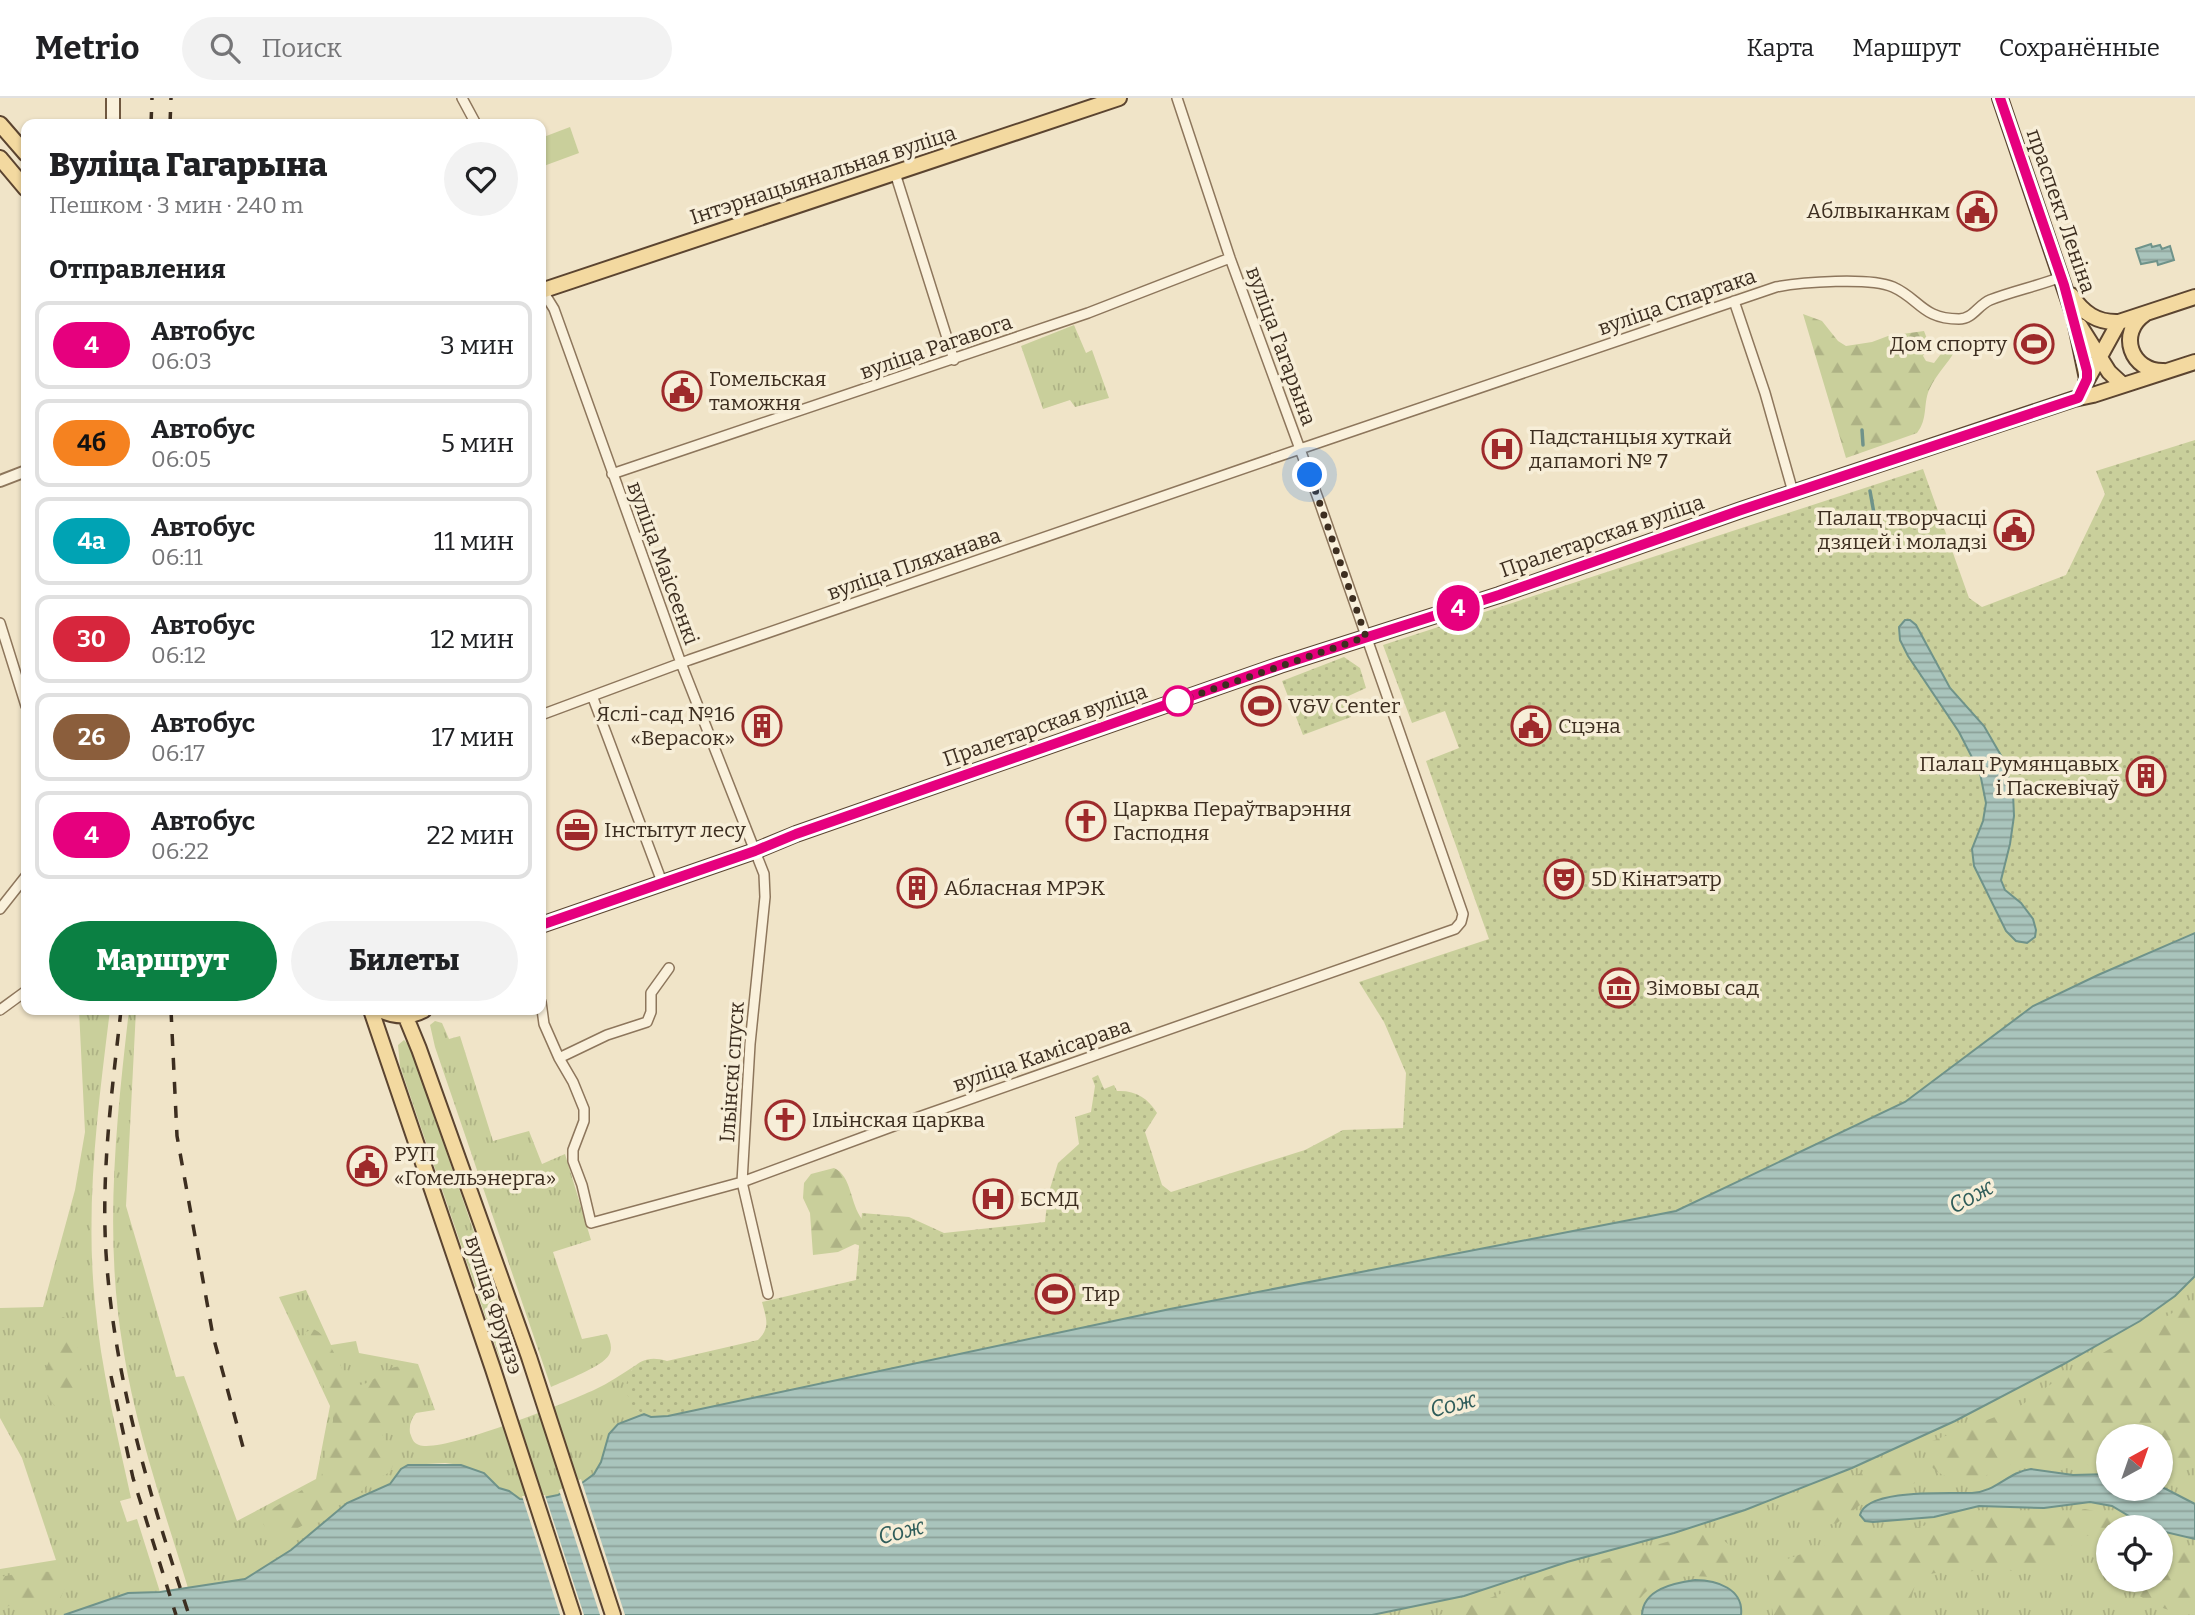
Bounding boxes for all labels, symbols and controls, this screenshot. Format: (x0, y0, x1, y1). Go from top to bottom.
search box (182, 17, 672, 80)
text: Metrio (35, 28, 140, 68)
icon: search (206, 29, 244, 67)
text: Поиск (262, 33, 342, 64)
text: Карта (1746, 34, 1814, 62)
text: Маршрут (1852, 34, 1961, 62)
text: Сохранённые (1999, 34, 2160, 62)
street label: Інтэрнацыянальная вуліца (687, 120, 960, 230)
street label: праспект Леніна (2021, 125, 2101, 297)
button: heart (444, 142, 518, 216)
text: Вуліца Гагарына (49, 145, 327, 185)
public building icon: Аблвыканкам (1956, 190, 1998, 232)
text: Пешком · 3 мин · 240 m (49, 191, 303, 219)
place label: Аблвыканкам (1807, 198, 1950, 224)
text: Отправления (49, 254, 226, 285)
street label: вуліца Гагарына (1240, 263, 1322, 430)
street label: вуліца Спартака (1595, 263, 1760, 341)
street label: вуліца Рагавога (857, 309, 1016, 385)
text: Автобус (151, 316, 255, 347)
sports icon: Дом спорту (2013, 323, 2055, 365)
text: 3 мин (440, 330, 514, 361)
text: 4 (84, 331, 99, 359)
place label: Дом спорту (1890, 331, 2008, 357)
text: 06:03 (151, 347, 212, 375)
place label: Гомельская таможня (709, 366, 826, 416)
public building icon: Гомельская таможня (661, 370, 703, 412)
text: Автобус (151, 414, 255, 445)
place label: Падстанцыя хуткай дапамогі № 7 (1529, 424, 1732, 474)
text: 5 мин (441, 428, 514, 459)
hospital icon: Падстанцыя хуткай дапамогі № 7 (1481, 428, 1523, 470)
text: 4б (77, 429, 106, 457)
text: 06:05 (151, 445, 211, 473)
your location (1292, 457, 1327, 492)
street label: вуліца Маісеенкі (621, 478, 705, 648)
street label: Пралетарская вуліца (1496, 489, 1708, 583)
place label: Палац творчасці дзяцей і моладзі (1816, 505, 1987, 555)
public building icon: Палац творчасці дзяцей і моладзі (1993, 509, 2035, 551)
text: Автобус (151, 512, 255, 543)
street label: вуліца Пляханава (824, 522, 1005, 606)
text: 11 мин (434, 526, 514, 557)
text: 4а (77, 527, 106, 555)
text: 06:11 (151, 543, 203, 571)
line badge: 4 (1435, 585, 1481, 631)
text: 4 (1451, 594, 1465, 622)
text: Автобус (151, 610, 255, 641)
text: 12 мин (430, 624, 514, 655)
text: 30 (77, 625, 106, 653)
text: 06:12 (151, 641, 206, 669)
street label: Пралетарская вуліца (939, 678, 1151, 772)
sports icon: V&V Center (1240, 685, 1282, 727)
unlabelled marker (1163, 686, 1193, 716)
place label: V&V Center (1288, 693, 1400, 719)
place label: Яслі-сад №16 «Верасок» (596, 701, 735, 751)
building icon: Яслі-сад №16 «Верасок» (741, 705, 783, 747)
public building icon: Сцэна (1510, 705, 1552, 747)
text: Автобус (151, 708, 255, 739)
place label: Сцэна (1558, 713, 1621, 739)
text: 17 мин (432, 722, 514, 753)
text: 26 (78, 723, 105, 751)
text: 06:17 (151, 739, 205, 767)
place label: Палац Румянцавых і Паскевічаў (1919, 751, 2120, 801)
building icon: Палац Румянцавых і Паскевічаў (2125, 755, 2167, 797)
place label: Царква Пераўтварэння Гасподня (1113, 796, 1351, 846)
church icon: Царква Пераўтварэння Гасподня (1065, 800, 1107, 842)
text: Автобус (151, 806, 255, 837)
office icon: Інстытут лесу (556, 809, 598, 851)
place label: Інстытут лесу (604, 817, 747, 843)
text: 22 мин (427, 820, 514, 851)
text: 4 (84, 821, 99, 849)
text: 06:22 (151, 837, 209, 865)
theatre icon: 5D Кінатэатр (1543, 858, 1585, 900)
place label: 5D Кінатэатр (1591, 866, 1722, 892)
building icon: Абласная МРЭК (896, 867, 938, 909)
place label: Абласная МРЭК (944, 875, 1105, 901)
button: Маршрут (49, 921, 277, 1001)
button: Билеты (291, 921, 518, 1001)
museum icon: Зімовы сад (1598, 967, 1640, 1009)
place label: Зімовы сад (1646, 975, 1759, 1001)
street label: Ільінскі спуск (714, 1000, 750, 1143)
street label: вуліца Камісарава (949, 1012, 1135, 1098)
church icon: Ільінская царква (764, 1099, 806, 1141)
place label: Ільінская царква (812, 1107, 986, 1133)
place label: РУП «Гомельэнерга» (394, 1141, 556, 1191)
public building icon: РУП «Гомельэнерга» (346, 1145, 388, 1187)
water label: Сож (1944, 1172, 1999, 1220)
hospital icon: БСМД (972, 1178, 1014, 1220)
place label: БСМД (1020, 1186, 1079, 1212)
street label: вуліца Фрунзэ (459, 1232, 529, 1378)
sports icon: Тир (1034, 1273, 1076, 1315)
place label: Тир (1082, 1281, 1120, 1307)
water label: Сож (1427, 1385, 1479, 1423)
north arrow (2096, 1424, 2174, 1502)
map controls (2096, 1424, 2173, 1592)
water label: Сож (875, 1512, 927, 1550)
button: locate (2096, 1515, 2173, 1592)

